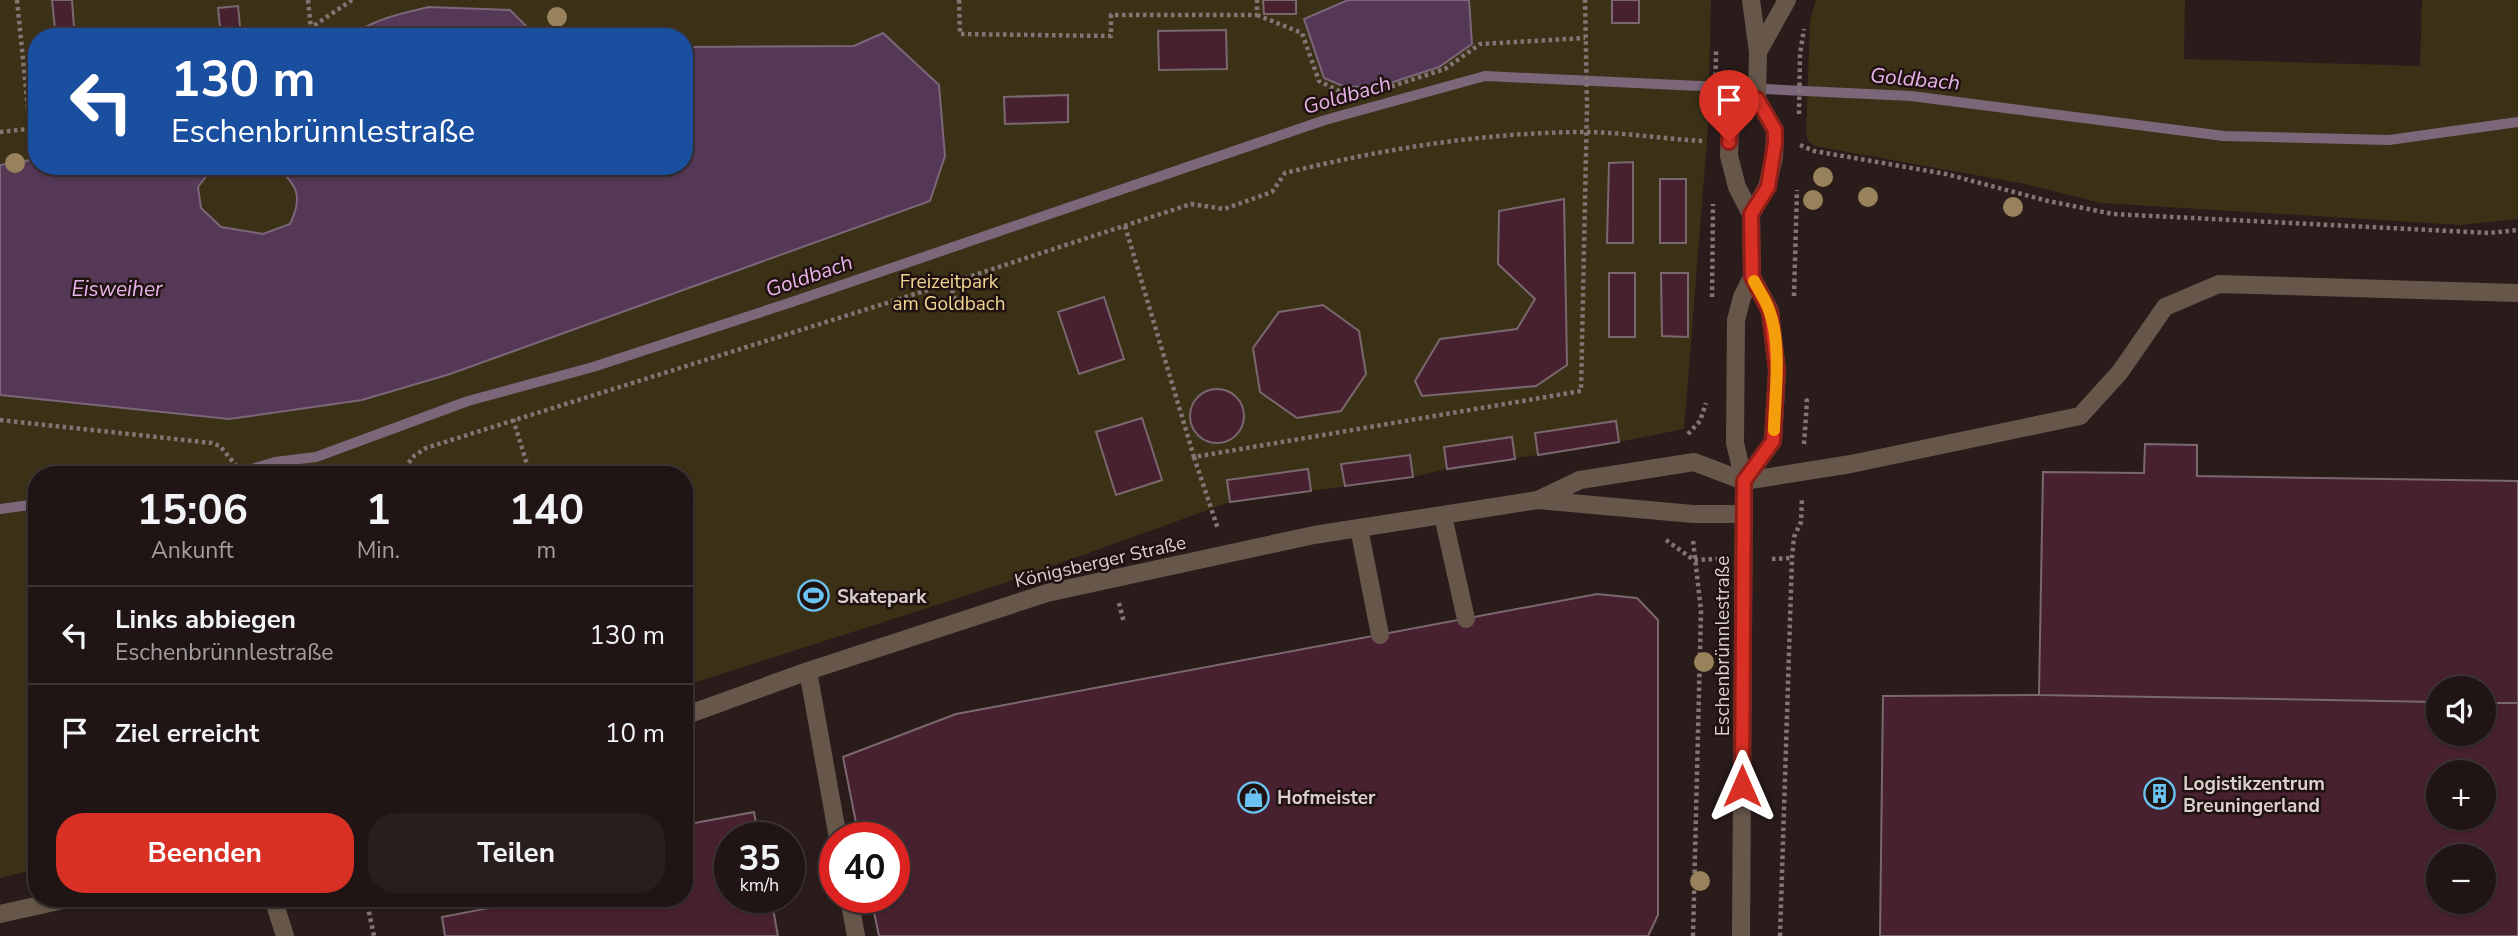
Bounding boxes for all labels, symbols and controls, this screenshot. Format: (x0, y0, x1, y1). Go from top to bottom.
text: 130 m (171, 46, 315, 113)
icon: left (56, 56, 147, 147)
water label: Goldbach (1869, 61, 1961, 97)
water label: Goldbach (1300, 69, 1394, 121)
pin (1699, 70, 1759, 142)
icon: arrive (1710, 81, 1748, 119)
text: Eschenbrünnlestraße (171, 110, 475, 153)
water label: Goldbach (762, 248, 856, 304)
park label: Freizeitpark am Goldbach (893, 269, 1005, 317)
water label: Eisweiher (71, 275, 163, 303)
text: 15:06 (137, 482, 248, 539)
text: 1 (366, 482, 391, 539)
text: 140 (509, 482, 584, 539)
street label: Königsberger Straße (1012, 530, 1189, 594)
text: Ankunft (151, 535, 234, 566)
text: Min. (357, 535, 400, 566)
text: m (537, 535, 556, 566)
street label: Eschenbrünnlestraße (1710, 556, 1736, 736)
sports icon: Skatepark (797, 579, 831, 613)
place label: Skatepark (837, 584, 927, 610)
text: Links abbiegen (115, 602, 296, 637)
icon: left (56, 616, 94, 654)
text: 130 m (589, 618, 665, 653)
text: Eschenbrünnlestraße (115, 637, 334, 668)
map controls (2426, 676, 2496, 914)
button: sound (2426, 676, 2496, 746)
icon: arrive (56, 714, 94, 752)
text: Ziel erreicht (115, 716, 259, 751)
text: 10 m (605, 716, 665, 751)
position arrow (1705, 749, 1779, 823)
button: + (2426, 760, 2496, 830)
place label: Logistikzentrum Breuningerland (2183, 771, 2325, 819)
building icon: Logistikzentrum Breuningerland (2143, 777, 2177, 811)
shop icon: Hofmeister (1237, 780, 1271, 814)
place label: Hofmeister (1277, 785, 1376, 811)
button: Beenden (56, 813, 354, 893)
button: Teilen (368, 813, 665, 893)
speed limit sign: 40 (819, 822, 910, 913)
text: 35 (738, 835, 781, 882)
button: − (2426, 844, 2496, 914)
text: km/h (740, 873, 779, 897)

